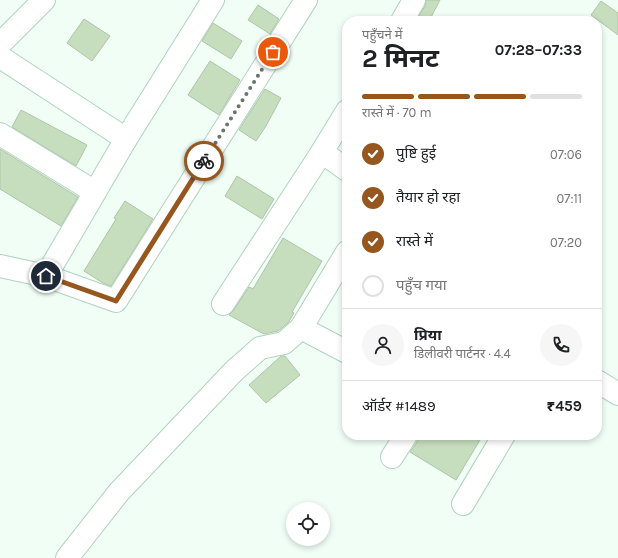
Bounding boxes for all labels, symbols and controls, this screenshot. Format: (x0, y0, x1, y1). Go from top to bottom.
text: पहुँचने में (362, 27, 403, 42)
pin (256, 35, 290, 69)
icon: bag (262, 41, 284, 63)
text: 07:28–07:33 (495, 41, 582, 59)
text: 2 मिनट (362, 43, 439, 74)
text: रास्ते में · 70 m (362, 105, 432, 120)
courier (184, 141, 224, 181)
icon: check (362, 143, 384, 165)
text: पुष्टि हुई (396, 144, 436, 162)
text: 07:06 (550, 147, 582, 162)
icon: bike (193, 150, 215, 172)
icon: check (362, 187, 384, 209)
text: तैयार हो रहा (396, 188, 460, 206)
text: 07:11 (557, 191, 582, 206)
icon: check (362, 231, 384, 253)
text: रास्ते में (396, 232, 433, 250)
text: 07:20 (550, 235, 582, 250)
pin (29, 259, 63, 293)
icon: home (35, 265, 57, 287)
text: पहुँच गया (396, 276, 447, 294)
button: person (362, 324, 404, 366)
button: phone (540, 324, 582, 366)
text: प्रिया (414, 326, 442, 344)
text: डिलीवरी पार्टनर · 4.4 (414, 346, 511, 361)
text: ऑर्डर #1489 (362, 397, 436, 415)
text: ₹459 (547, 397, 582, 415)
map controls (286, 502, 330, 546)
button: locate (286, 502, 330, 546)

